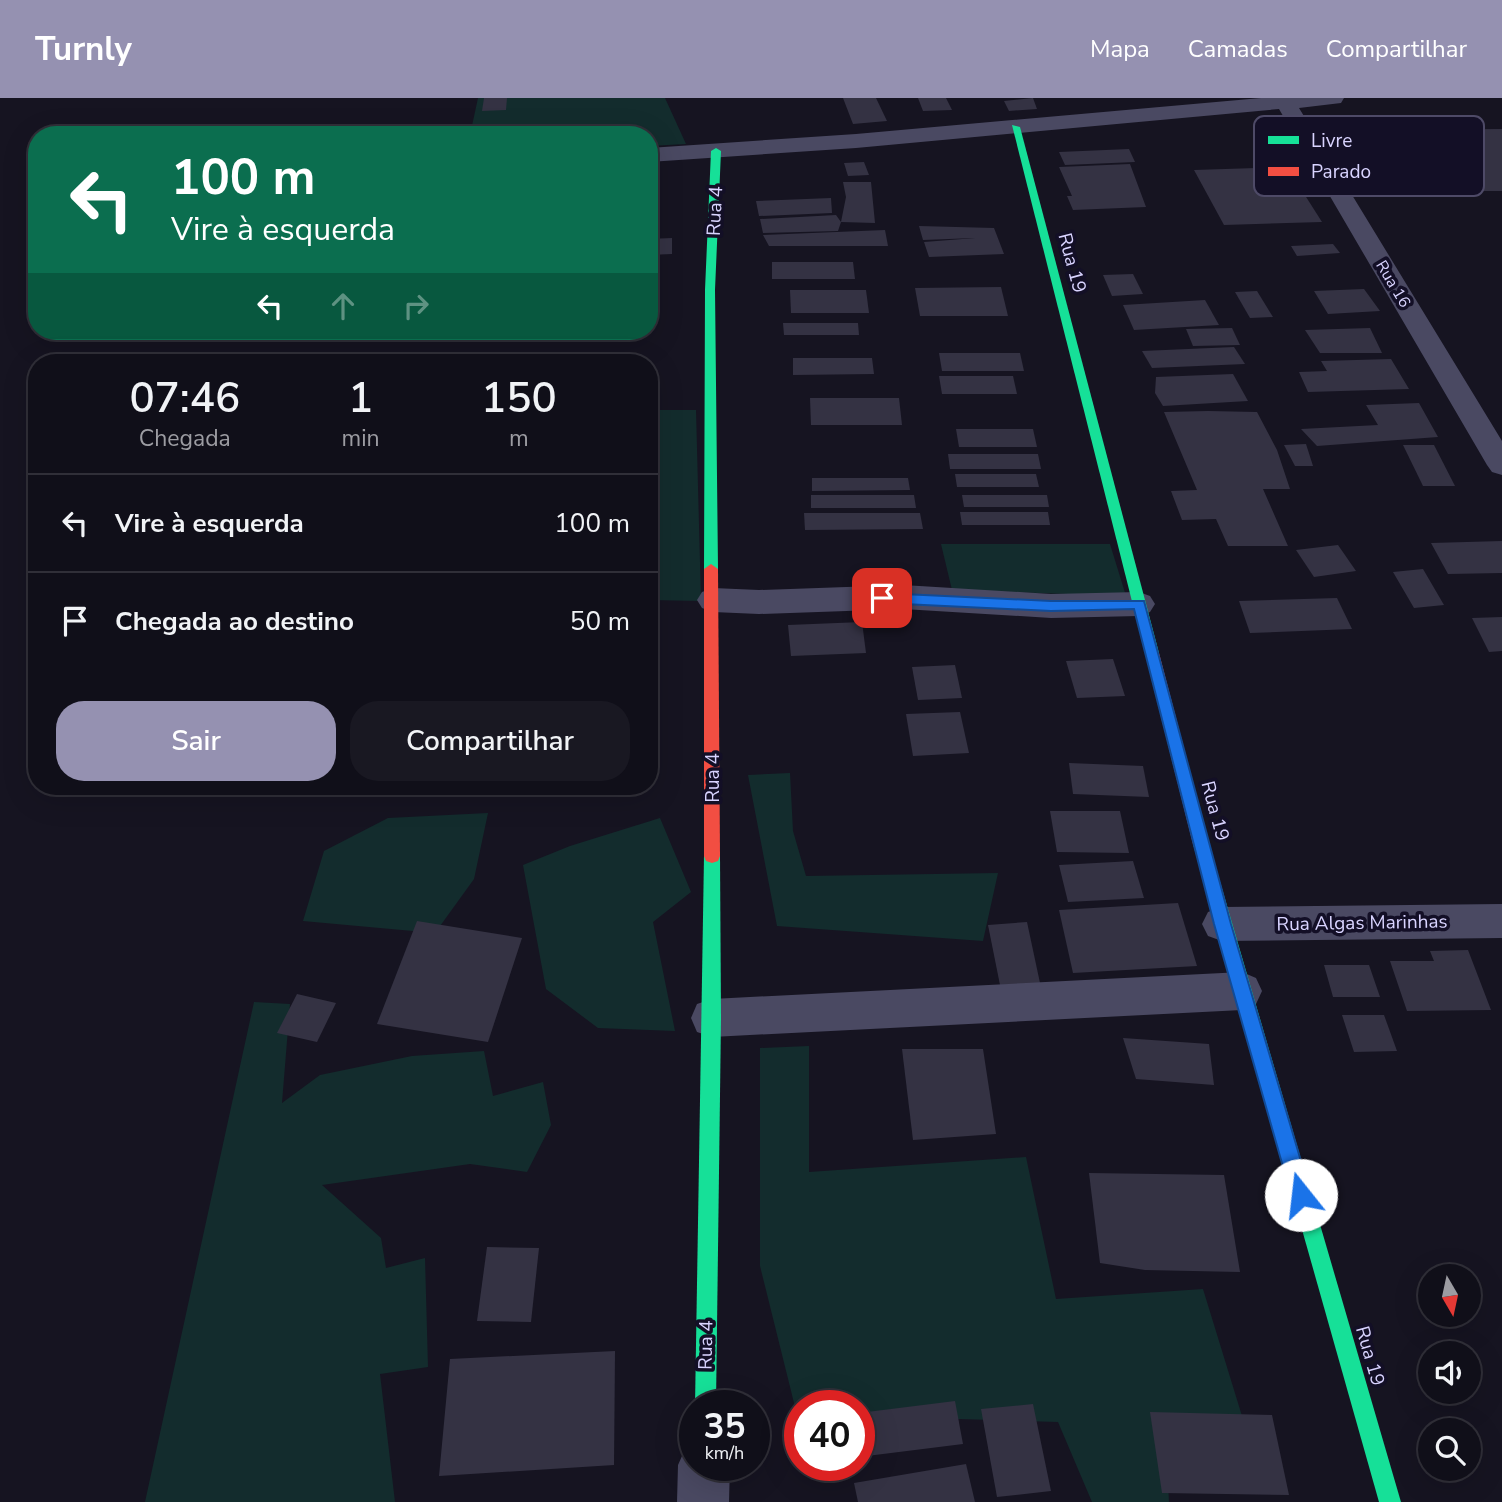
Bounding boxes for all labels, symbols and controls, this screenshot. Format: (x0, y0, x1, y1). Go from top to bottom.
text: Turnly (35, 27, 132, 72)
text: Mapa (1090, 33, 1150, 65)
text: Camadas (1188, 33, 1288, 65)
text: Compartilhar (1326, 33, 1467, 65)
legend (1254, 116, 1484, 196)
text: Livre (1311, 128, 1352, 154)
text: 100 m (171, 144, 315, 211)
icon: left (56, 154, 147, 245)
text: Parado (1311, 159, 1371, 185)
street label: Rua 4 (701, 185, 729, 237)
text: Vire à esquerda (171, 208, 395, 251)
street label: Rua 19 (1052, 230, 1092, 296)
street label: Rua 16 (1370, 256, 1416, 312)
icon: left (251, 287, 289, 325)
icon: ahead (324, 287, 362, 325)
icon: right (397, 287, 435, 325)
text: 07:46 (129, 370, 240, 427)
text: 1 (348, 370, 373, 427)
text: 150 (481, 370, 557, 427)
text: Chegada (139, 423, 231, 454)
text: min (342, 423, 380, 454)
text: m (509, 423, 529, 454)
icon: left (56, 504, 94, 542)
text: Vire à esquerda (115, 506, 304, 541)
text: 100 m (554, 506, 630, 541)
pin (852, 568, 912, 628)
icon: arrive (863, 579, 901, 617)
icon: arrive (56, 602, 94, 640)
text: Chegada ao destino (115, 604, 354, 639)
text: 50 m (570, 604, 630, 639)
button: Sair (56, 701, 336, 781)
button: Compartilhar (350, 701, 630, 781)
street label: Rua 4 (700, 753, 726, 803)
street label: Rua 19 (1195, 778, 1235, 844)
street label: Rua Algas Marinhas (1276, 909, 1448, 937)
position arrow (1264, 1158, 1338, 1232)
north arrow (1418, 1264, 1480, 1326)
map controls (1418, 1264, 1481, 1481)
street label: Rua 4 (693, 1320, 719, 1370)
street label: Rua 19 (1349, 1323, 1391, 1389)
button: sound (1418, 1341, 1481, 1404)
speed limit sign: 40 (784, 1390, 875, 1481)
text: 35 (703, 1403, 746, 1450)
button: search (1418, 1418, 1481, 1481)
text: km/h (705, 1441, 744, 1465)

